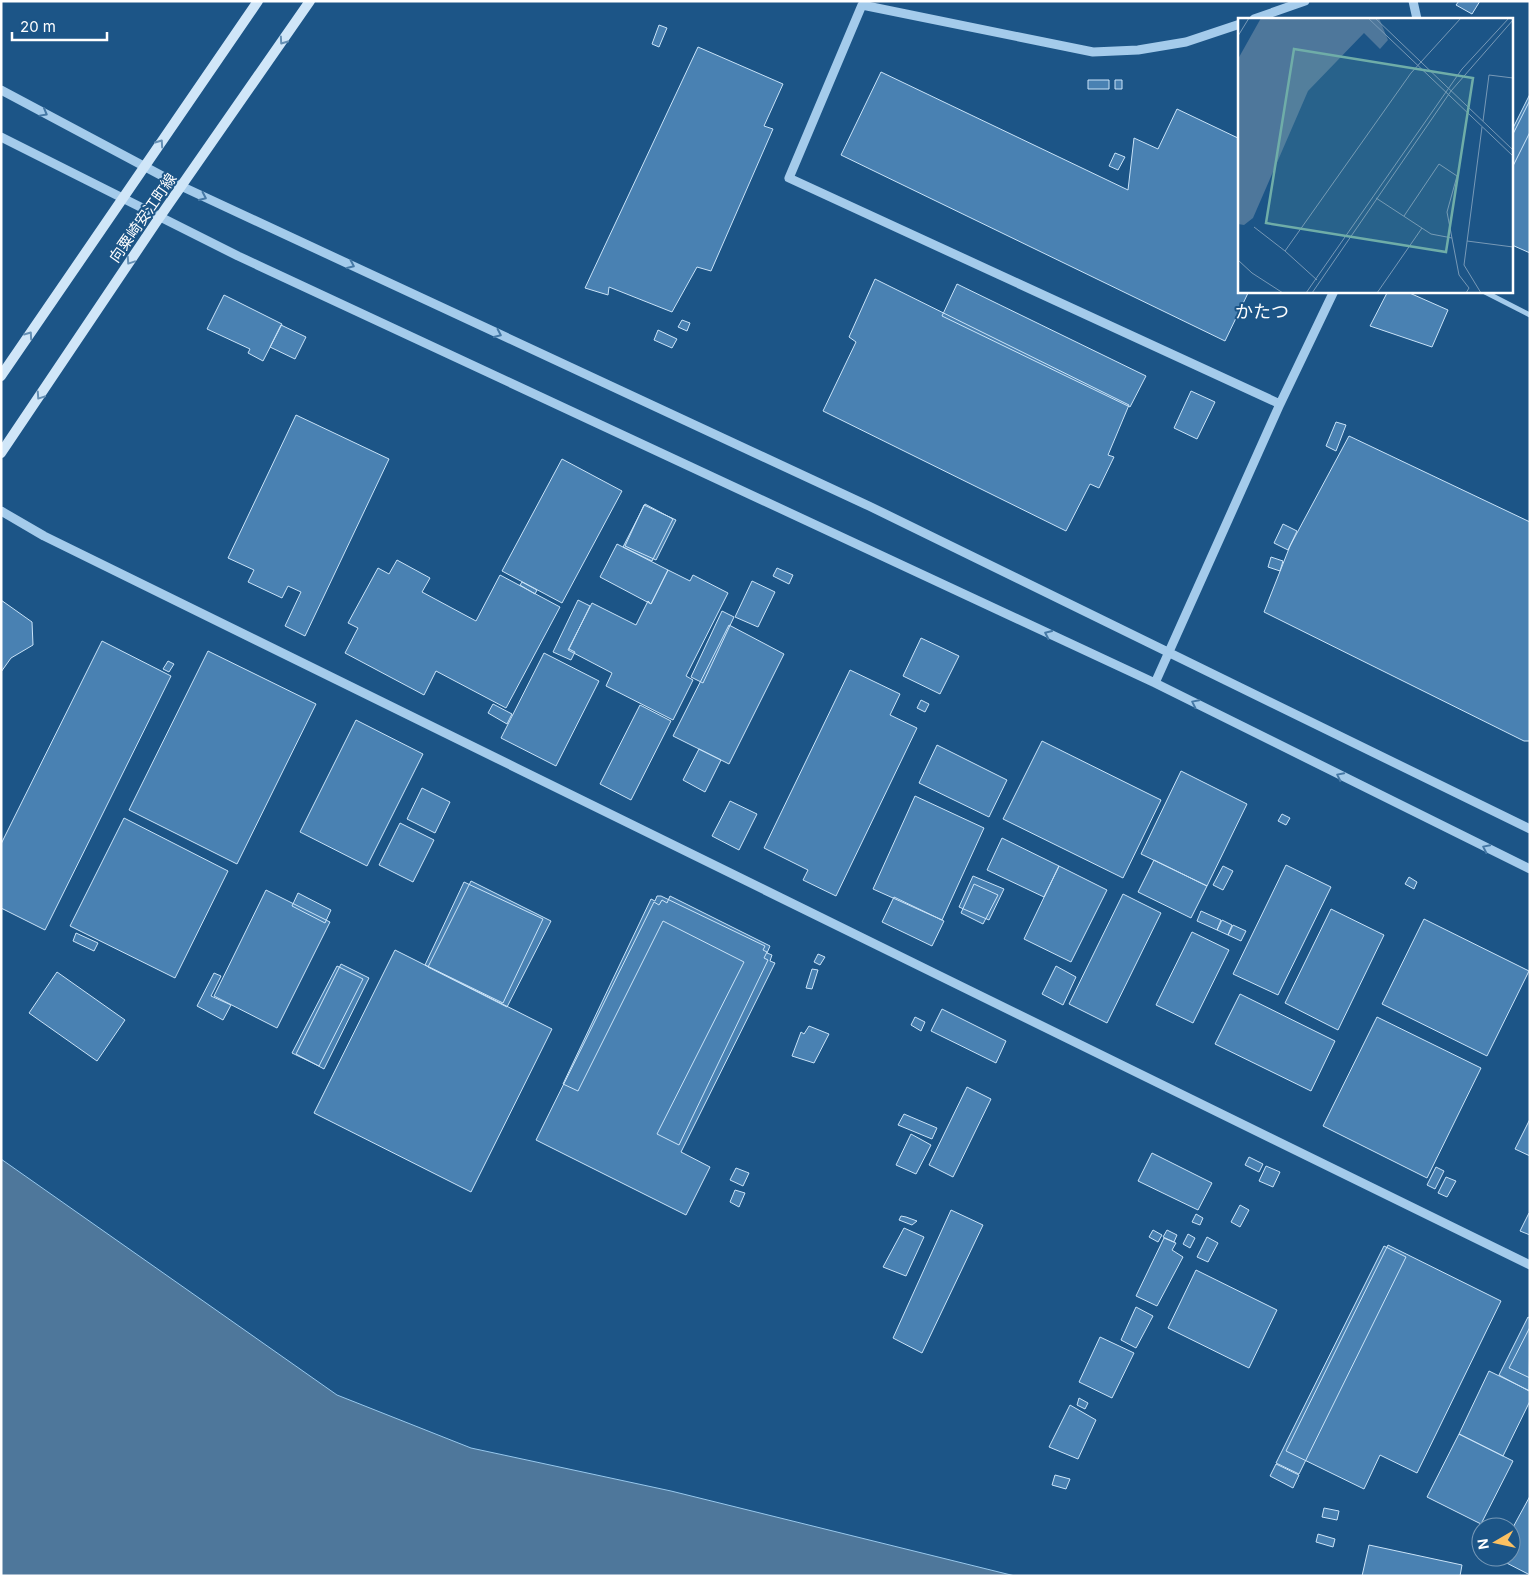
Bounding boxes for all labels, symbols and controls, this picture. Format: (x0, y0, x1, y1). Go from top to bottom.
scale bar (12, 10, 108, 42)
text: 20 m (20, 17, 56, 36)
inset map (1238, 18, 1514, 292)
one-way arrow (280, 36, 289, 45)
one-way arrow (39, 107, 48, 117)
one-way arrow (154, 140, 163, 149)
street label: 向粟崎安江町線 (105, 169, 180, 266)
one-way arrow (198, 190, 207, 200)
one-way arrow (127, 255, 136, 265)
one-way arrow (346, 259, 355, 270)
district label: かたつ (1235, 301, 1289, 322)
one-way arrow (493, 327, 502, 338)
one-way arrow (23, 332, 32, 341)
one-way arrow (37, 390, 46, 400)
one-way arrow (1044, 629, 1053, 640)
one-way arrow (1191, 699, 1200, 710)
one-way arrow (1337, 772, 1346, 782)
one-way arrow (1482, 844, 1491, 854)
north arrow (1471, 1517, 1521, 1567)
text: N (1473, 1538, 1492, 1551)

